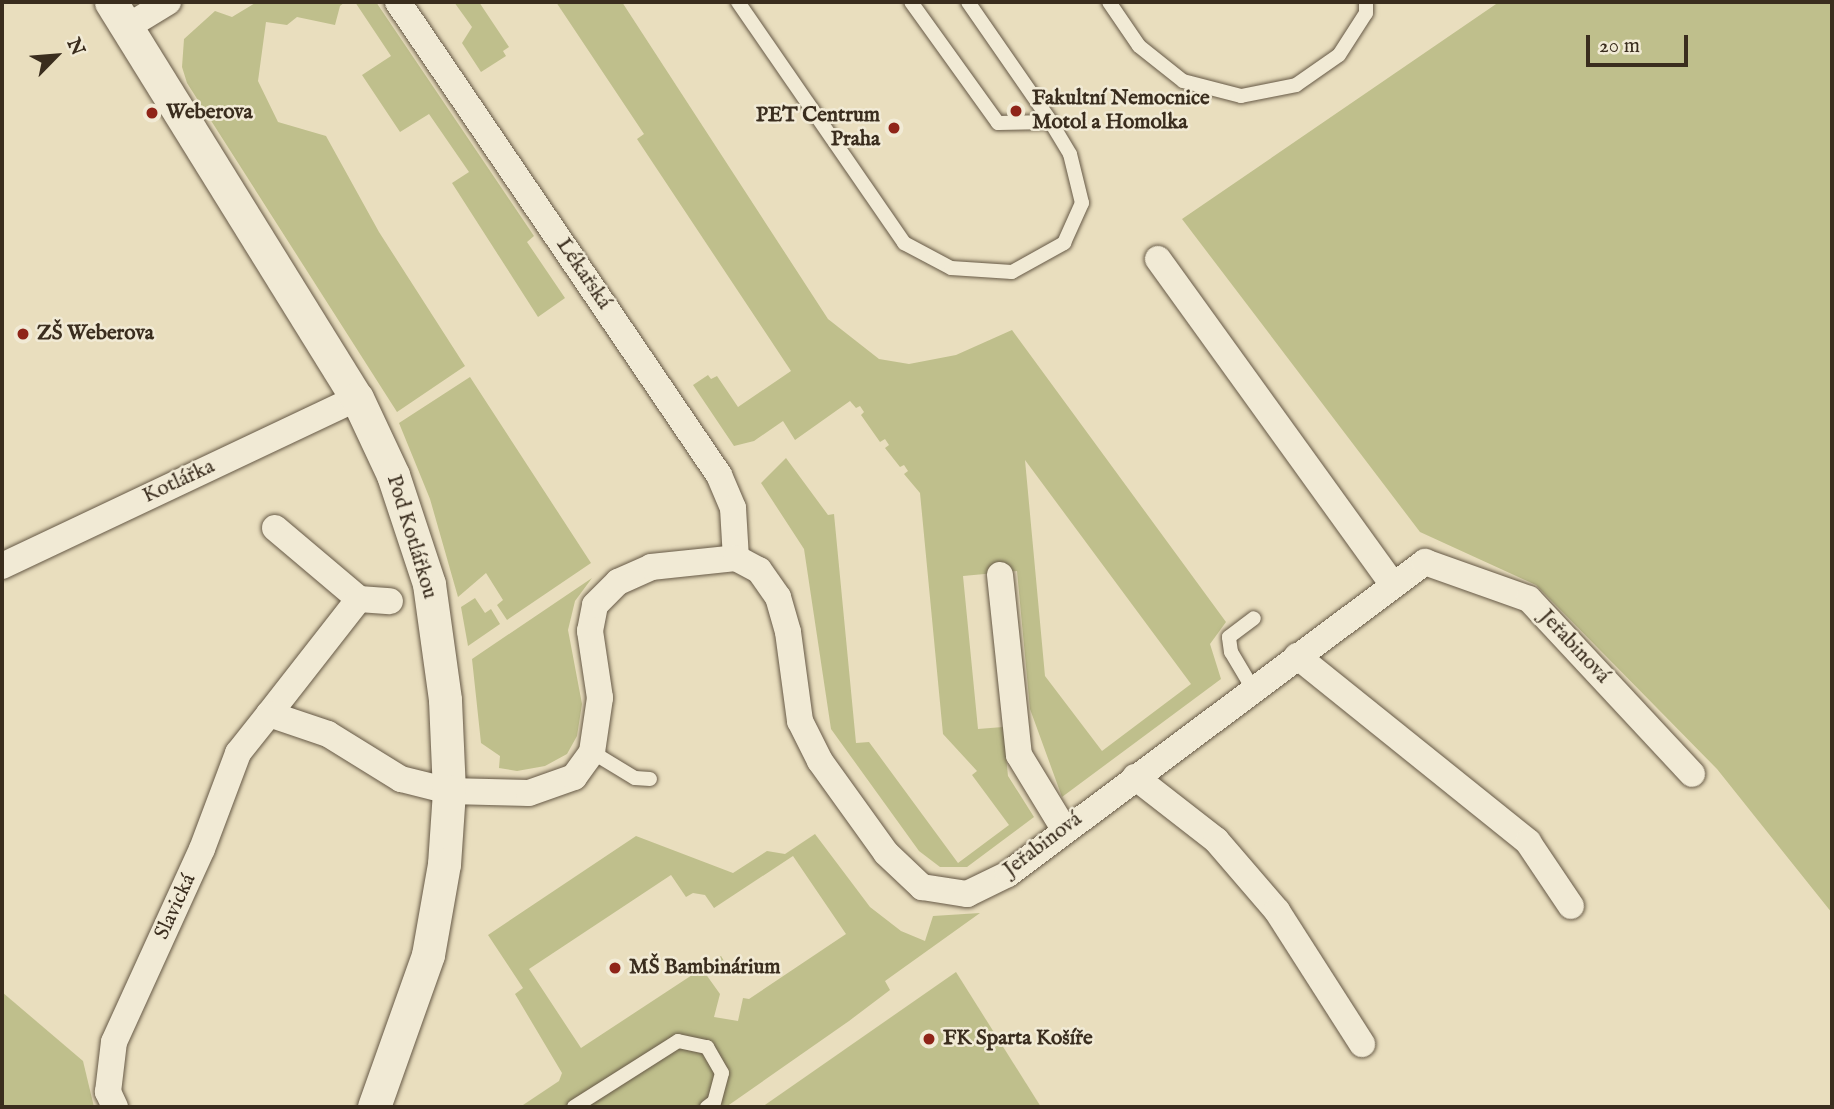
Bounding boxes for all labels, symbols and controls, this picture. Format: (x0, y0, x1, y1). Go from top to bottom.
north arrow (21, 21, 91, 91)
scale bar (1589, 21, 1690, 65)
text: 20 m (1599, 33, 1640, 60)
text: N (61, 35, 89, 60)
place label: Fakultní Nemocnice Motol a Homolka (1032, 86, 1210, 136)
place label: Weberova (166, 100, 253, 126)
marker: Fakultní Nemocnice Motol a Homolka (1006, 101, 1026, 121)
place label: PET Centrum Praha (756, 103, 880, 153)
marker: Weberova (144, 105, 160, 121)
marker: PET Centrum Praha (886, 120, 902, 136)
street label: Lékařská (550, 234, 616, 314)
place label: ZŠ Weberova (37, 321, 154, 347)
marker: ZŠ Weberova (15, 326, 31, 342)
street label: Kotlářka (139, 454, 219, 510)
street label: Pod Kotlářkou (380, 472, 442, 602)
street label: Jeřabinová (1533, 605, 1615, 689)
street label: Jeřabinová (999, 807, 1087, 883)
street label: Slavická (150, 870, 202, 944)
place label: MŠ Bambinárium (629, 955, 781, 981)
marker: MŠ Bambinárium (607, 960, 623, 976)
place label: FK Sparta Košíře (943, 1026, 1093, 1052)
marker: FK Sparta Košíře (921, 1031, 937, 1047)

